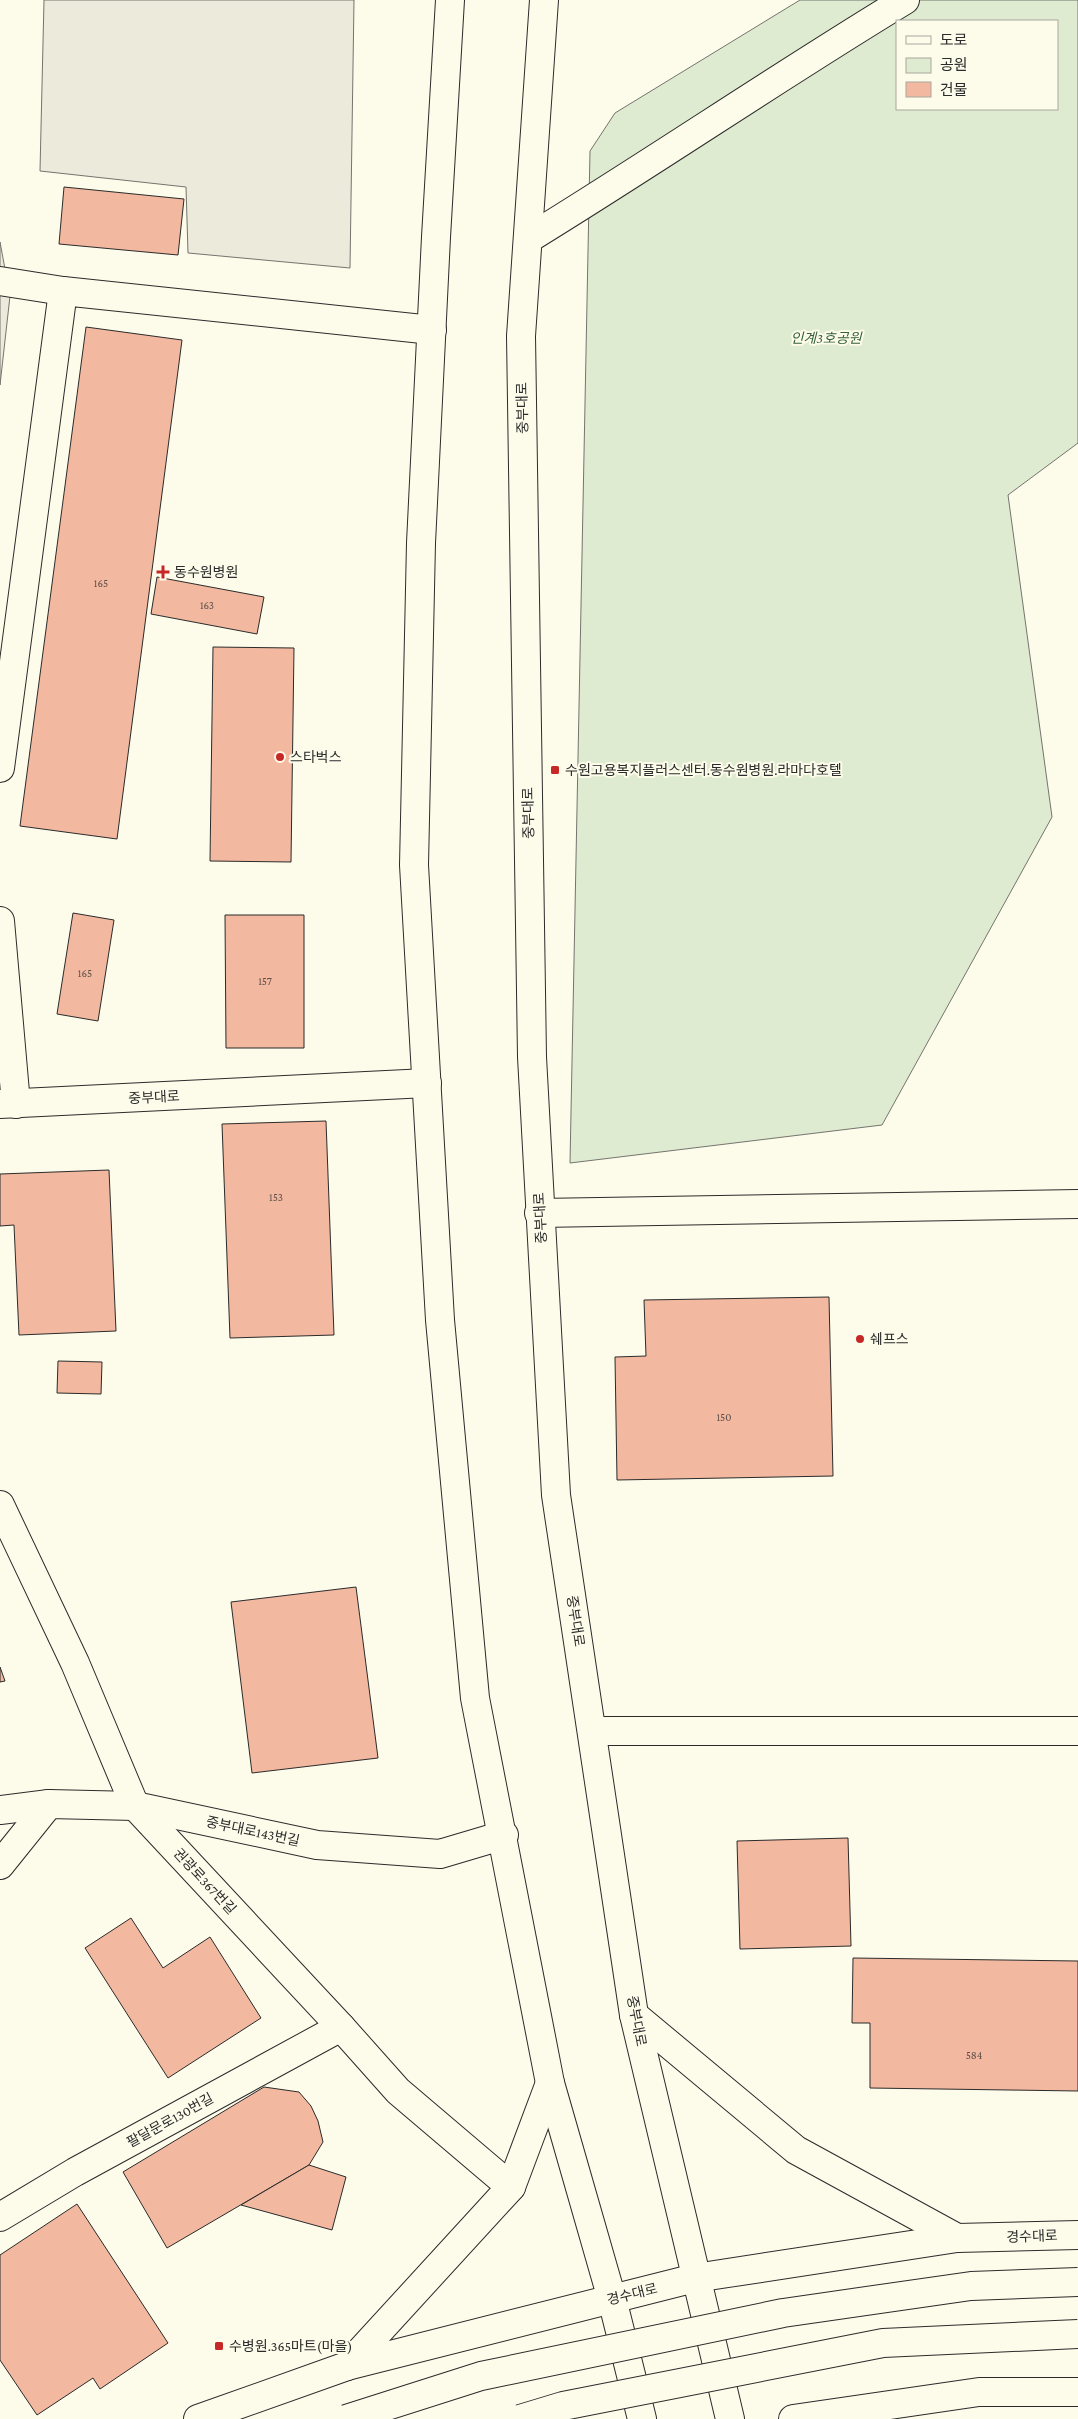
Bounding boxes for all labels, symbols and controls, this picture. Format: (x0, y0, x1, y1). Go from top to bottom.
legend (896, 20, 1058, 110)
text: 도로 (940, 32, 968, 48)
text: 공원 (940, 57, 968, 73)
text: 건물 (940, 82, 968, 98)
park label: 인계3호공원 (790, 330, 863, 346)
street label: 중부대로 (514, 382, 530, 434)
place label: 동수원병원 (174, 564, 238, 580)
marker: 동수원병원 (156, 565, 170, 579)
house number: 165 (94, 577, 108, 589)
house number: 163 (200, 599, 214, 611)
place label: 스타벅스 (290, 749, 342, 765)
marker: 스타벅스 (274, 751, 286, 763)
place label: 수원고용복지플러스센터.동수원병원.라마다호텔 (565, 762, 842, 778)
marker: 수원고용복지플러스센터.동수원병원.라마다호텔 (549, 764, 561, 776)
street label: 중부대로 (520, 787, 536, 839)
house number: 165 (78, 967, 92, 979)
house number: 157 (258, 975, 272, 987)
street label: 중부대로 (128, 1088, 180, 1106)
house number: 153 (269, 1191, 283, 1203)
street label: 중부대로 (531, 1192, 549, 1244)
place label: 쉐프스 (870, 1331, 909, 1347)
marker: 쉐프스 (854, 1333, 866, 1345)
house number: 150 (716, 1411, 732, 1423)
street label: 중부대로 (564, 1594, 588, 1648)
street label: 중부대로143번길 (205, 1813, 301, 1849)
street label: 권광로367번길 (170, 1845, 240, 1917)
street label: 중부대로 (624, 1994, 650, 2048)
house number: 584 (966, 2049, 983, 2061)
street label: 팔달문로130번길 (124, 2090, 216, 2150)
street label: 경수대로 (1006, 2227, 1058, 2245)
street label: 경수대로 (605, 2280, 659, 2308)
place label: 수병원.365마트(마을) (229, 2338, 352, 2355)
marker: 수병원.365마트(마을) (213, 2340, 225, 2352)

